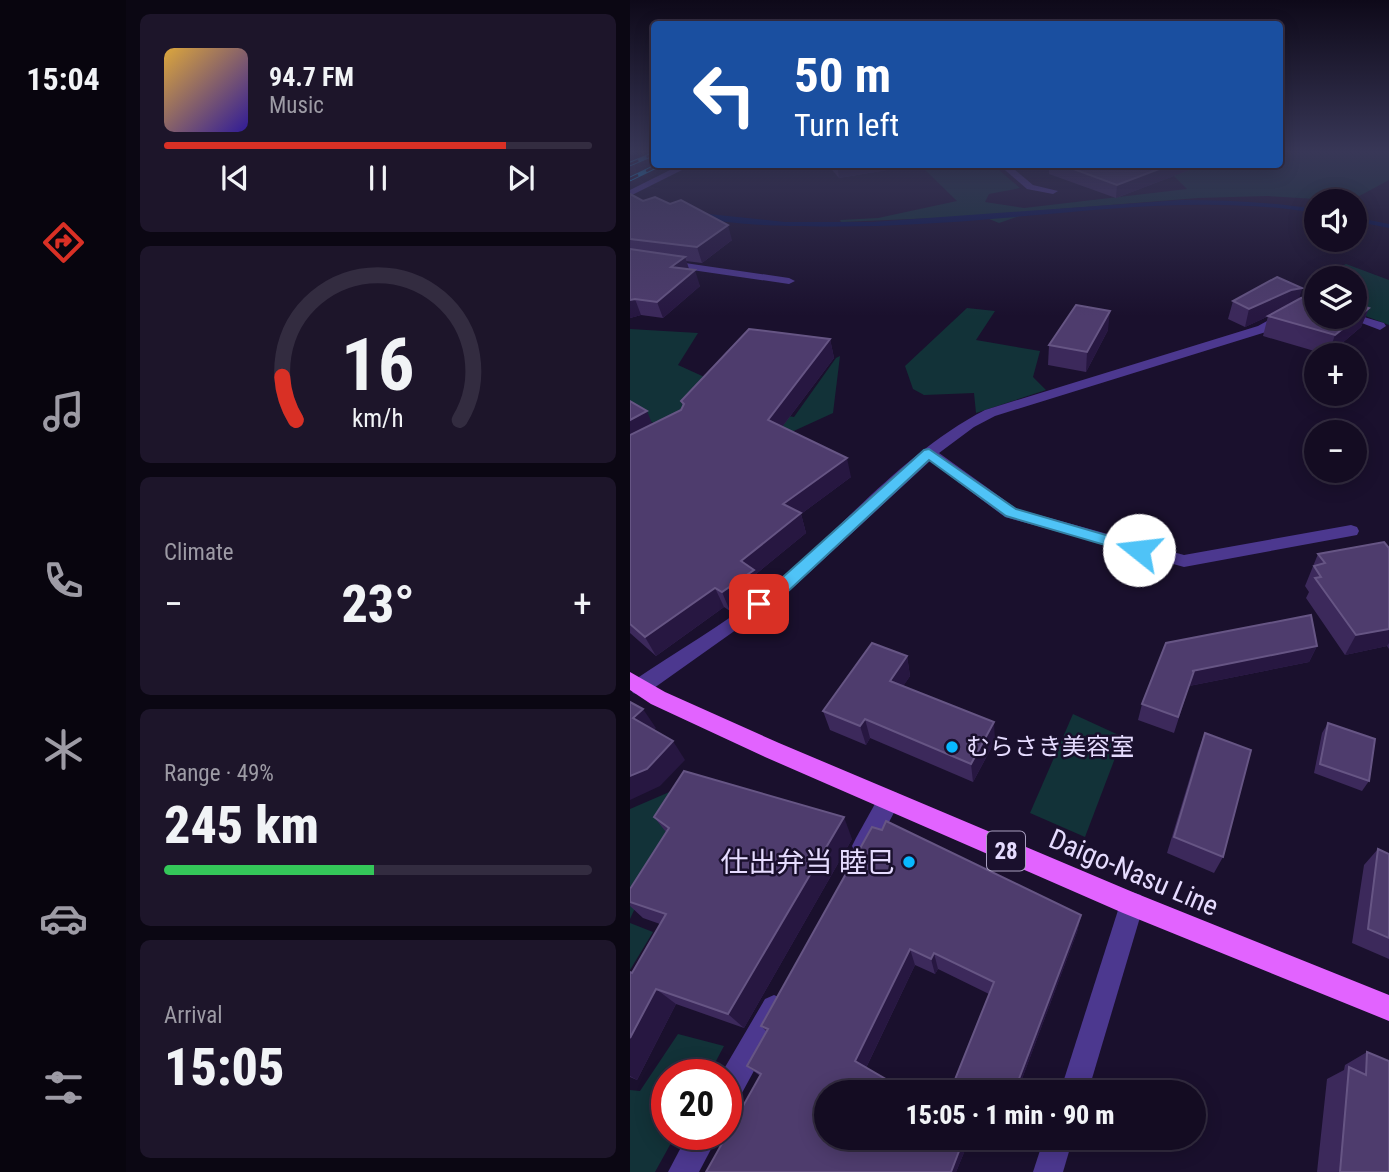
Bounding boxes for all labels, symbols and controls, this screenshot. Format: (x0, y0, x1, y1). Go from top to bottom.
text: 50 m (794, 47, 891, 104)
icon: left (679, 49, 770, 140)
text: 15:04 (26, 60, 100, 98)
text: 94.7 FM (269, 62, 354, 92)
text: Music (269, 92, 324, 119)
text: Turn left (794, 106, 899, 144)
icon: previous (216, 159, 254, 197)
icon: pause (359, 159, 397, 197)
icon: next (502, 159, 540, 197)
map controls (1304, 189, 1367, 483)
button: sound (1304, 189, 1367, 252)
icon: directions (39, 218, 88, 267)
button: layers (1304, 266, 1367, 329)
text: 16 (341, 323, 415, 409)
button: + (1304, 343, 1367, 406)
icon: music (39, 387, 88, 436)
text: km/h (352, 404, 404, 433)
button: − (1304, 420, 1367, 483)
position arrow (1102, 513, 1176, 587)
text: Climate (164, 539, 234, 566)
icon: phone (39, 556, 88, 605)
text: 23° (341, 574, 415, 635)
pin (729, 574, 789, 634)
text: − (164, 582, 183, 626)
text: + (573, 582, 592, 626)
icon: arrive (740, 585, 778, 623)
icon: climate (39, 725, 88, 774)
place label: むらさき美容室 (966, 733, 1134, 761)
marker: むらさき美容室 (944, 739, 960, 755)
text: Range · 49% (164, 760, 274, 787)
text: 245 km (164, 795, 319, 856)
street label: Daigo-Nasu Line (1044, 822, 1223, 923)
road number: 28 (987, 832, 1025, 870)
place label: 仕出弁当 睦巳 (721, 846, 895, 879)
marker: 仕出弁当 睦巳 (901, 854, 917, 870)
icon: car (39, 894, 88, 943)
text: Arrival (164, 1002, 223, 1029)
text: 15:05 (164, 1037, 284, 1098)
speed limit sign: 20 (651, 1059, 742, 1150)
icon: filters (39, 1063, 88, 1112)
text: 15:05 · 1 min · 90 m (905, 1100, 1115, 1130)

